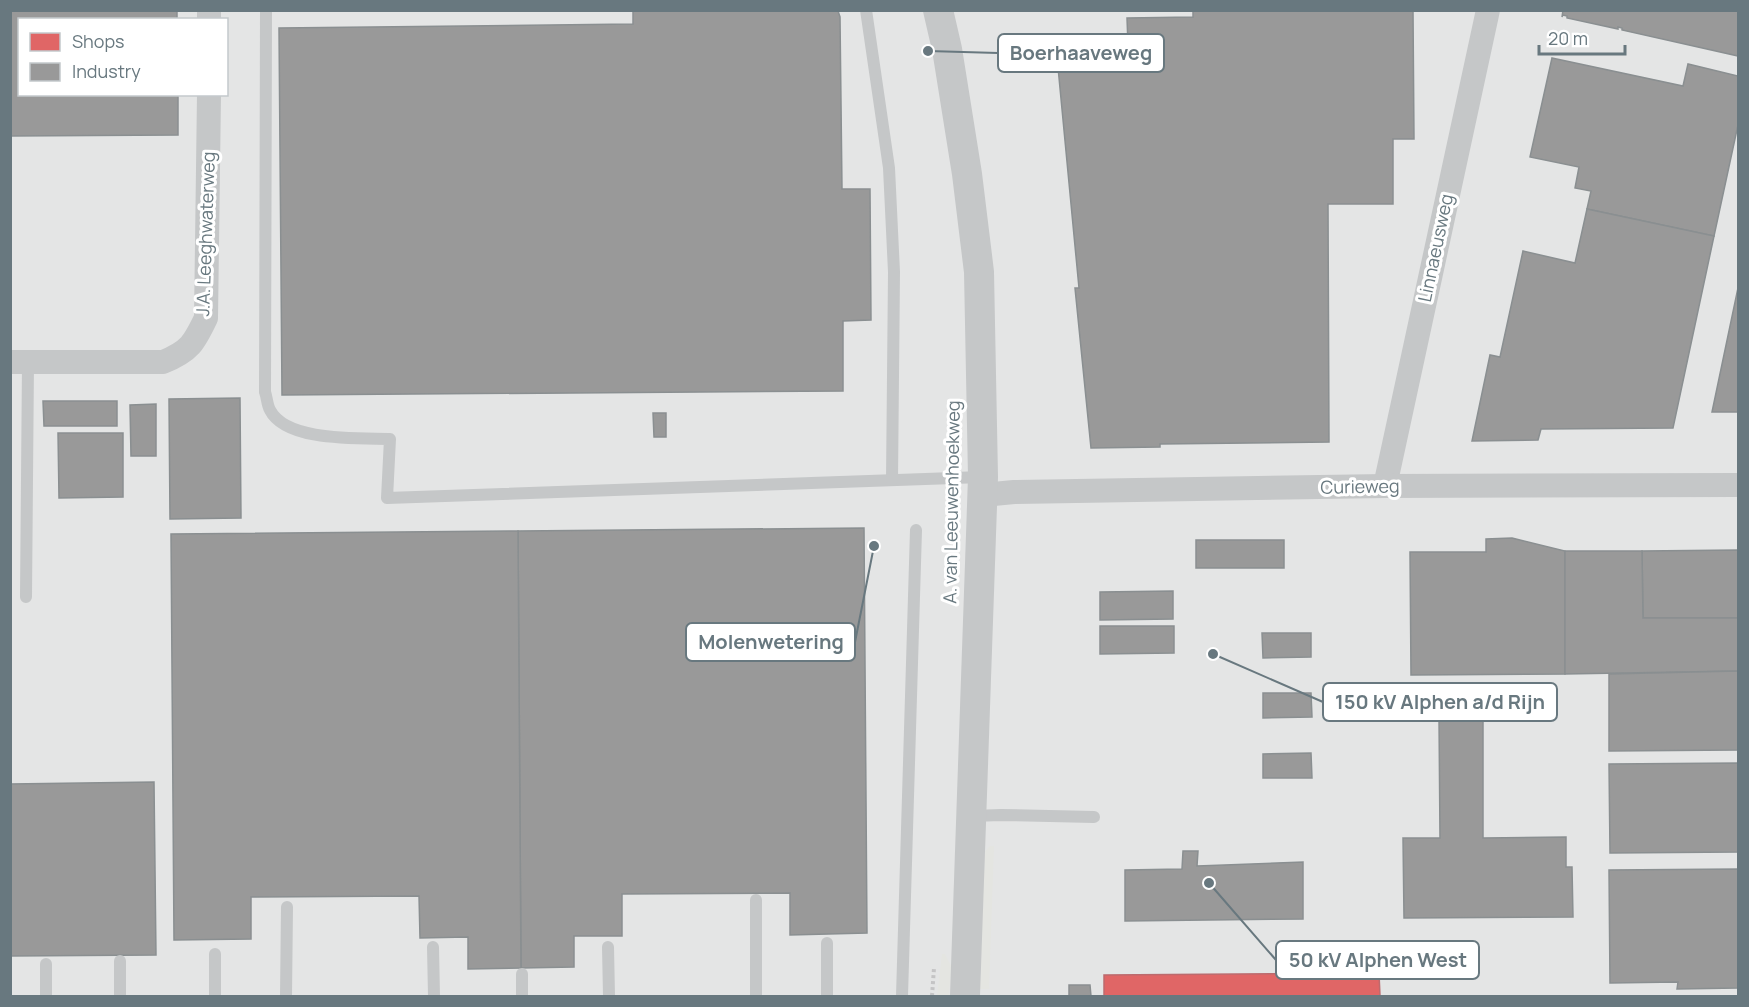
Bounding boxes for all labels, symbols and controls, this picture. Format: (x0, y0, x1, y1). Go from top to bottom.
legend (18, 18, 228, 96)
scale bar (1539, 18, 1624, 56)
text: 20 m (1548, 26, 1588, 50)
text: Shops (72, 29, 124, 53)
callout: Boerhaaveweg (998, 34, 1164, 72)
text: Boerhaaveweg (1010, 39, 1152, 66)
text: Industry (72, 59, 141, 83)
street label: J.A. Leeghwaterweg (190, 151, 220, 317)
street label: Linnaeusweg (1412, 192, 1458, 304)
street label: A. van Leeuwenhoekweg (937, 400, 965, 604)
street label: Curieweg (1320, 473, 1400, 499)
callout: Molenwetering (686, 623, 855, 661)
text: Molenwetering (698, 628, 844, 655)
callout: 150 kV Alphen a/d Rijn (1323, 683, 1557, 721)
text: 150 kV Alphen a/d Rijn (1335, 688, 1545, 715)
callout: 50 kV Alphen West (1276, 941, 1479, 979)
text: 50 kV Alphen West (1289, 946, 1467, 973)

